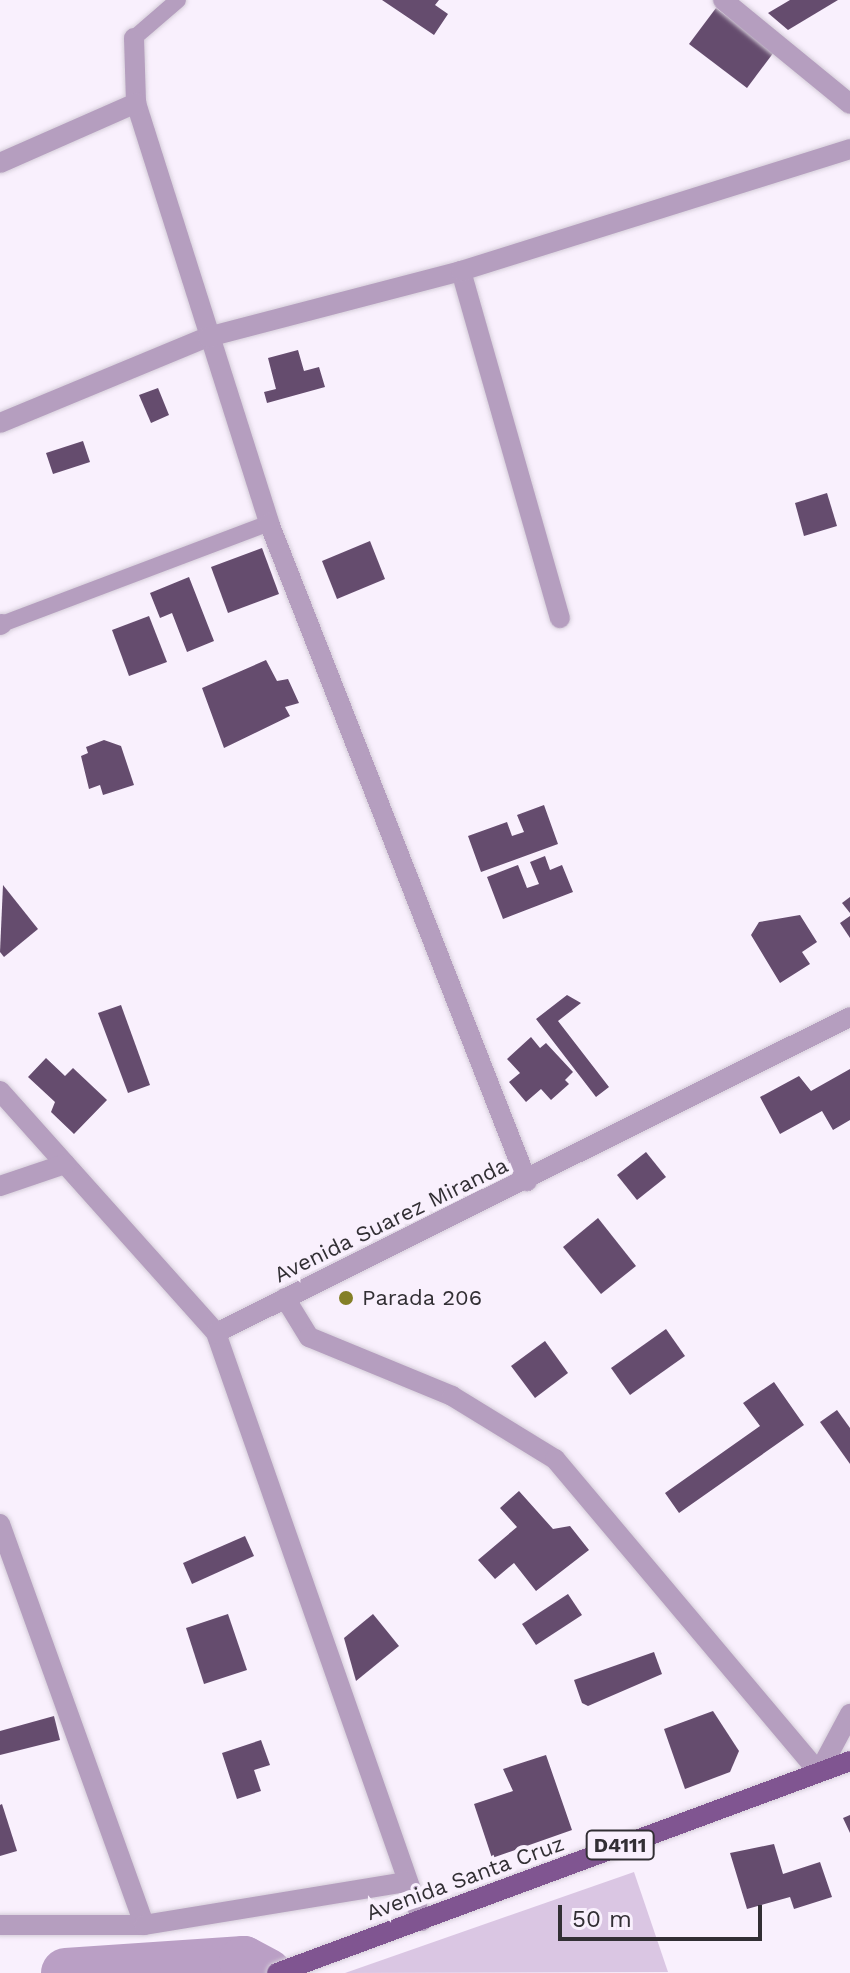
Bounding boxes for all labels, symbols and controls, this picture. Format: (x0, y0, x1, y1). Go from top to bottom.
street label: Avenida Suarez Miranda (270, 1152, 512, 1288)
place label: Parada 206 (362, 1285, 483, 1311)
marker: Parada 206 (337, 1289, 355, 1307)
road number: D4111 (584, 1829, 656, 1861)
street label: Avenida Santa Cruz (362, 1830, 568, 1926)
scale bar (562, 1889, 766, 1939)
text: 50 m (572, 1905, 632, 1933)

